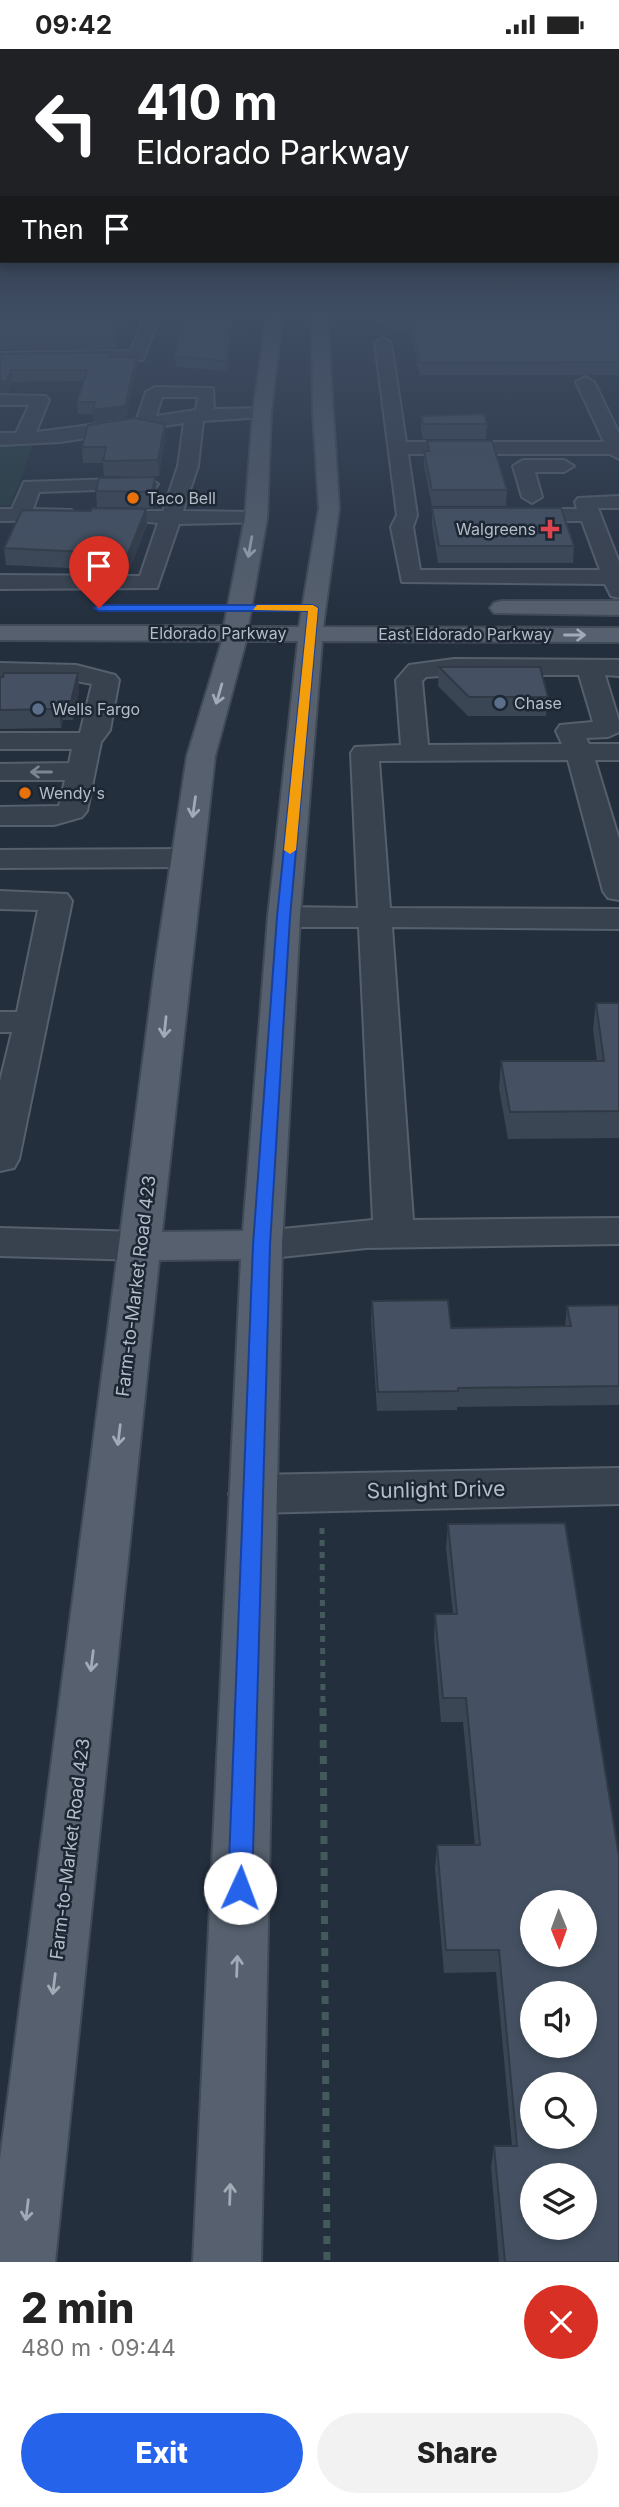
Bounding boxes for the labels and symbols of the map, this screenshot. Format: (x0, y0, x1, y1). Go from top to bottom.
place label: Taco Bell (147, 488, 216, 508)
marker: Taco Bell (125, 490, 141, 506)
place label: Walgreens (456, 519, 536, 539)
marker: Walgreens (542, 521, 558, 537)
one-way arrow (243, 535, 257, 558)
pin (69, 536, 129, 608)
street label: Eldorado Parkway (150, 623, 286, 643)
street label: East Eldorado Parkway (378, 624, 552, 644)
one-way arrow (563, 628, 586, 642)
one-way arrow (211, 683, 224, 705)
place label: Chase (514, 693, 562, 713)
marker: Chase (492, 695, 508, 711)
place label: Wells Fargo (52, 699, 140, 719)
marker: Wells Fargo (30, 701, 46, 717)
one-way arrow (29, 765, 52, 778)
place label: Wendy's (39, 783, 105, 803)
marker: Wendy's (17, 785, 33, 801)
one-way arrow (187, 795, 200, 817)
one-way arrow (158, 1016, 171, 1038)
street label: Farm-to-Market Road 423 (112, 1174, 159, 1398)
one-way arrow (112, 1423, 125, 1446)
street label: Sunlight Drive (366, 1476, 506, 1503)
one-way arrow (85, 1649, 98, 1672)
street label: Farm-to-Market Road 423 (46, 1737, 93, 1961)
position arrow (203, 1851, 277, 1925)
north arrow (520, 1890, 597, 1967)
one-way arrow (231, 1955, 244, 1978)
one-way arrow (47, 1973, 60, 1995)
one-way arrow (223, 2183, 236, 2206)
one-way arrow (20, 2199, 33, 2221)

